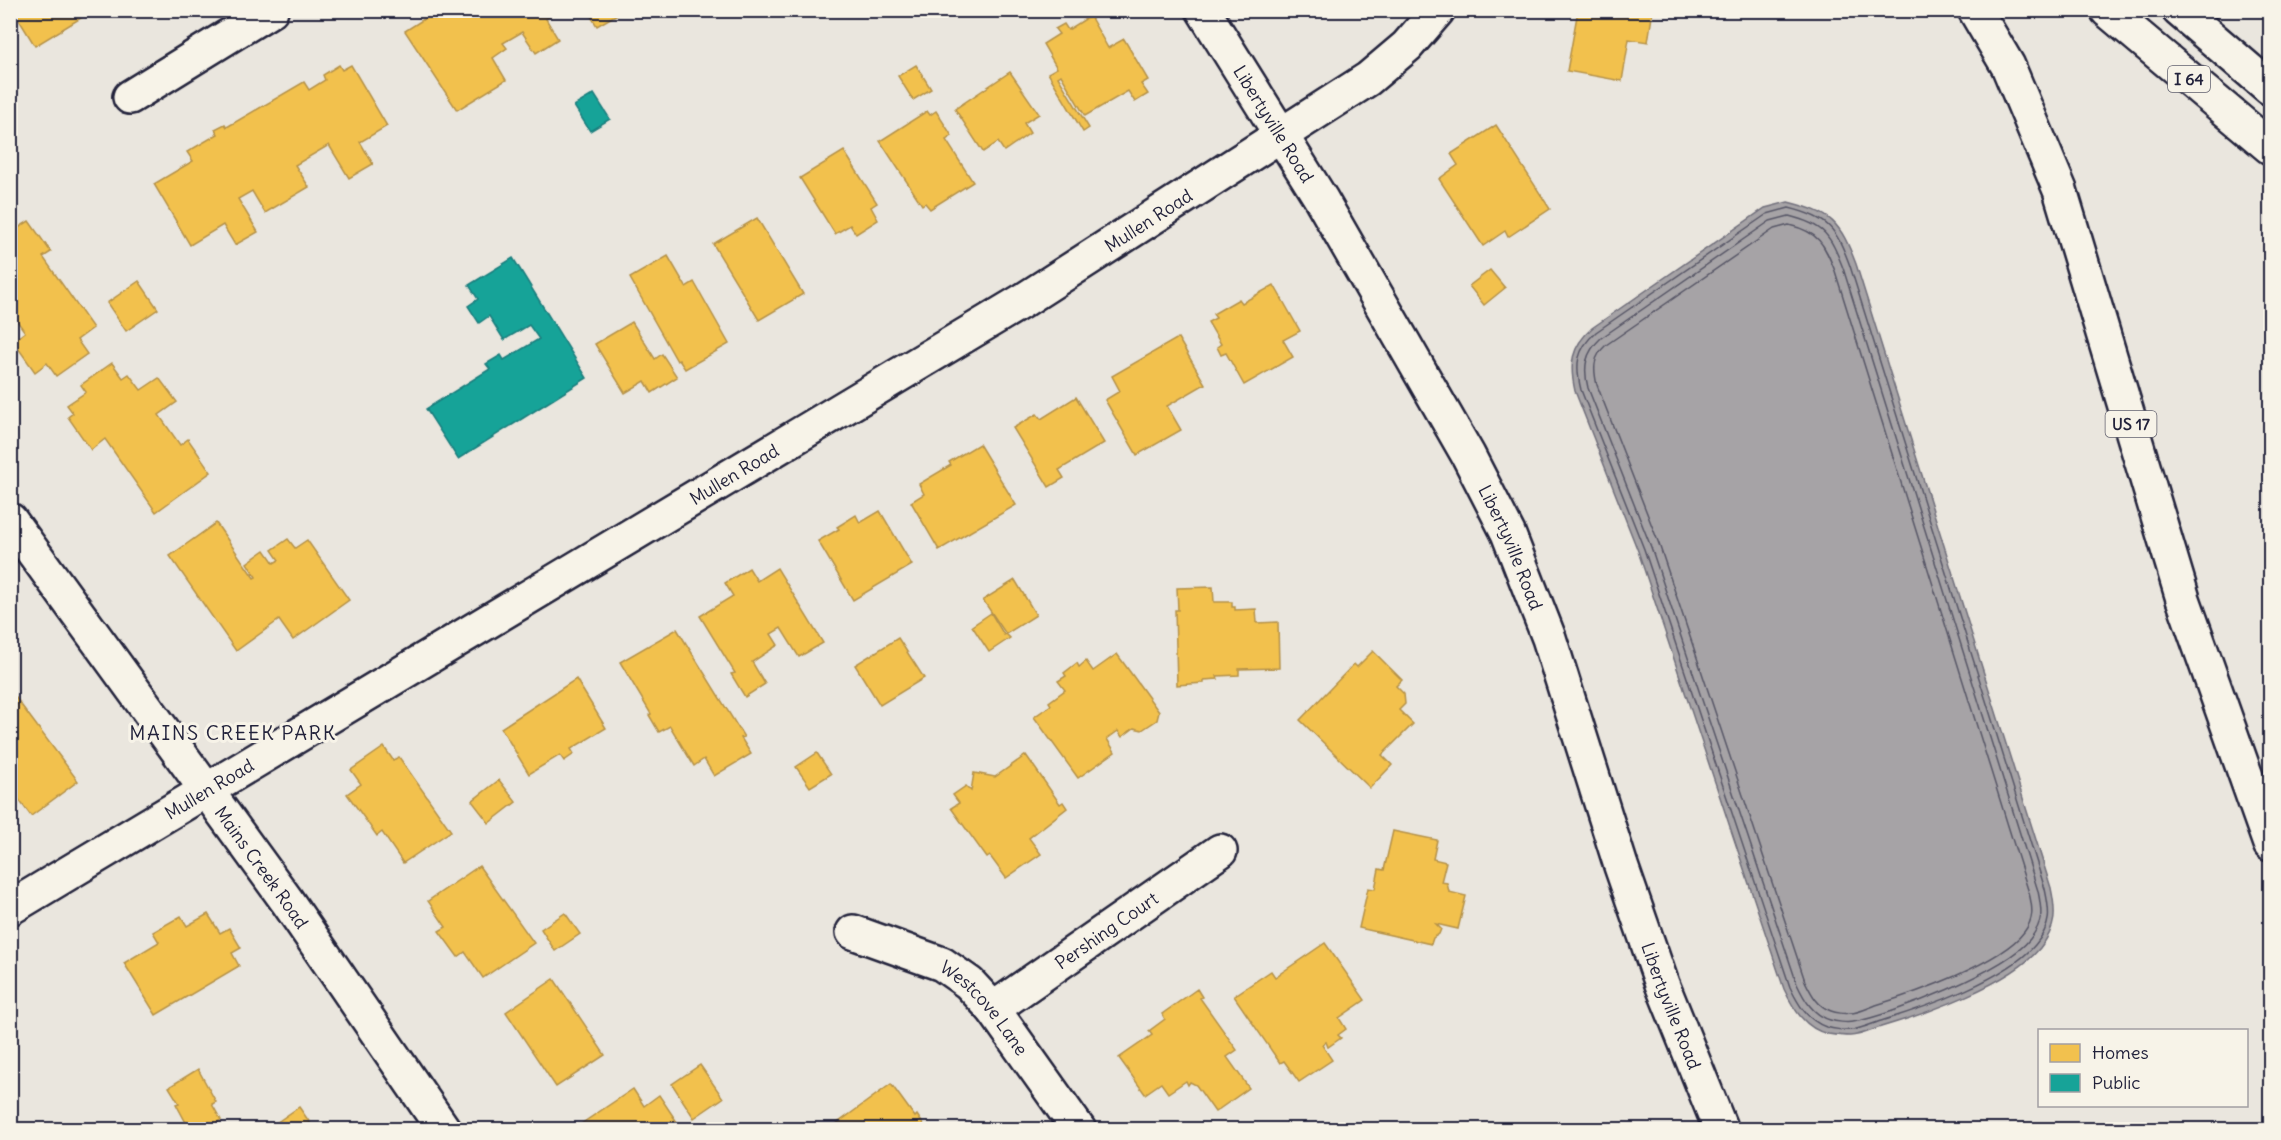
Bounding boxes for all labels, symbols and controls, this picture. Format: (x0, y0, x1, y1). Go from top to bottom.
street label: Libertyville Road (1229, 61, 1319, 187)
road number: I 64 (2168, 66, 2210, 92)
street label: Mullen Road (1100, 183, 1197, 257)
road number: US 17 (2106, 411, 2156, 437)
street label: Mullen Road (685, 438, 783, 509)
street label: Libertyville Road (1474, 481, 1548, 613)
district label: MAINS CREEK PARK (129, 720, 337, 745)
street label: Mullen Road (160, 753, 258, 824)
street label: Mains Creek Road (210, 801, 314, 933)
street label: Pershing Court (1050, 886, 1162, 974)
street label: Libertyville Road (1637, 939, 1707, 1073)
street label: Westcove Lane (936, 955, 1034, 1060)
legend (2038, 1029, 2248, 1107)
text: Homes (2092, 1041, 2149, 1064)
text: Public (2092, 1071, 2141, 1094)

